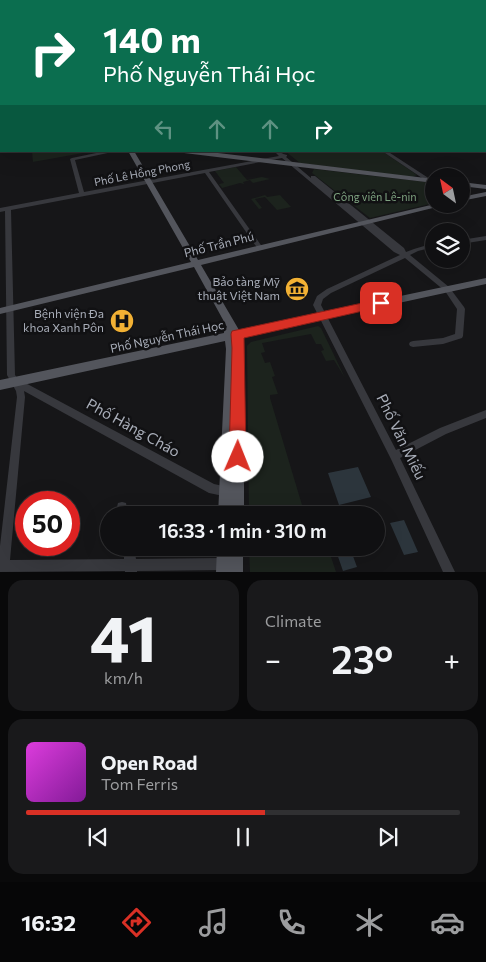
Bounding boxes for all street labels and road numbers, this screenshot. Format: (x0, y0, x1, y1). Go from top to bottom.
street label: Phố Lê Hồng Phong (93, 157, 191, 188)
street label: Phố Trần Phú (182, 229, 255, 260)
street label: Phố Nguyễn Thái Học (109, 317, 225, 355)
street label: Phố Văn Miếu (373, 391, 430, 482)
street label: Phố Hàng Cháo (84, 394, 183, 460)

